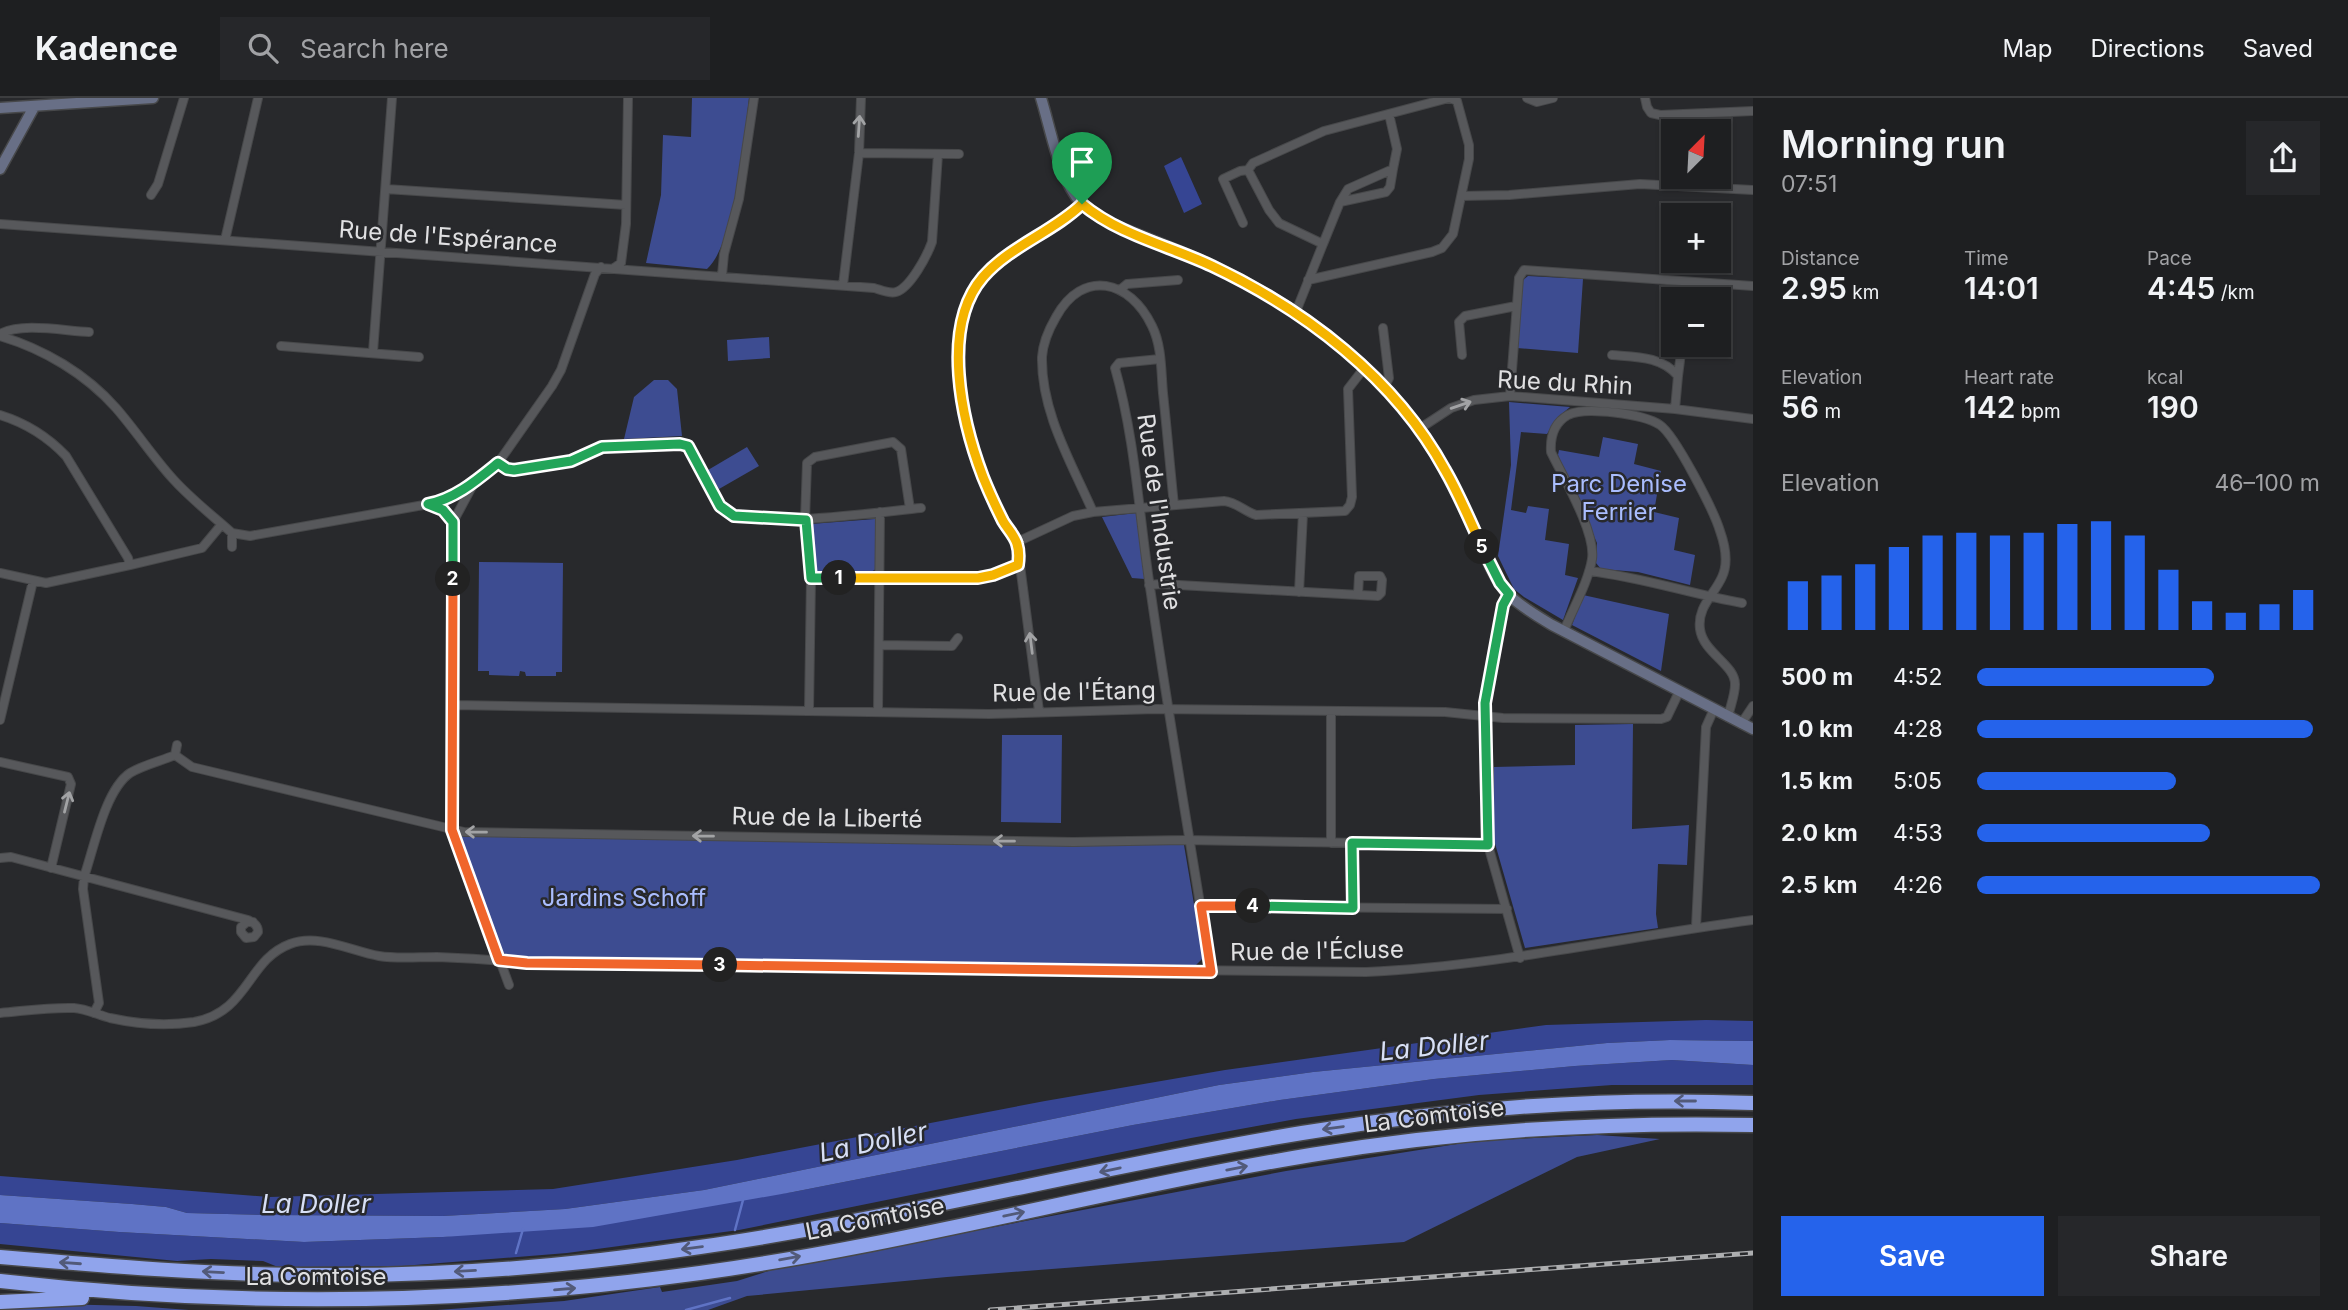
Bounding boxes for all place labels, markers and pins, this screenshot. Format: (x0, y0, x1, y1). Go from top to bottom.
pin (1052, 132, 1112, 204)
pin: 5 (1464, 530, 1500, 564)
pin: 1 (822, 560, 856, 596)
pin: 2 (435, 561, 470, 596)
pin: 4 (1236, 888, 1270, 924)
pin: 3 (702, 948, 738, 982)

